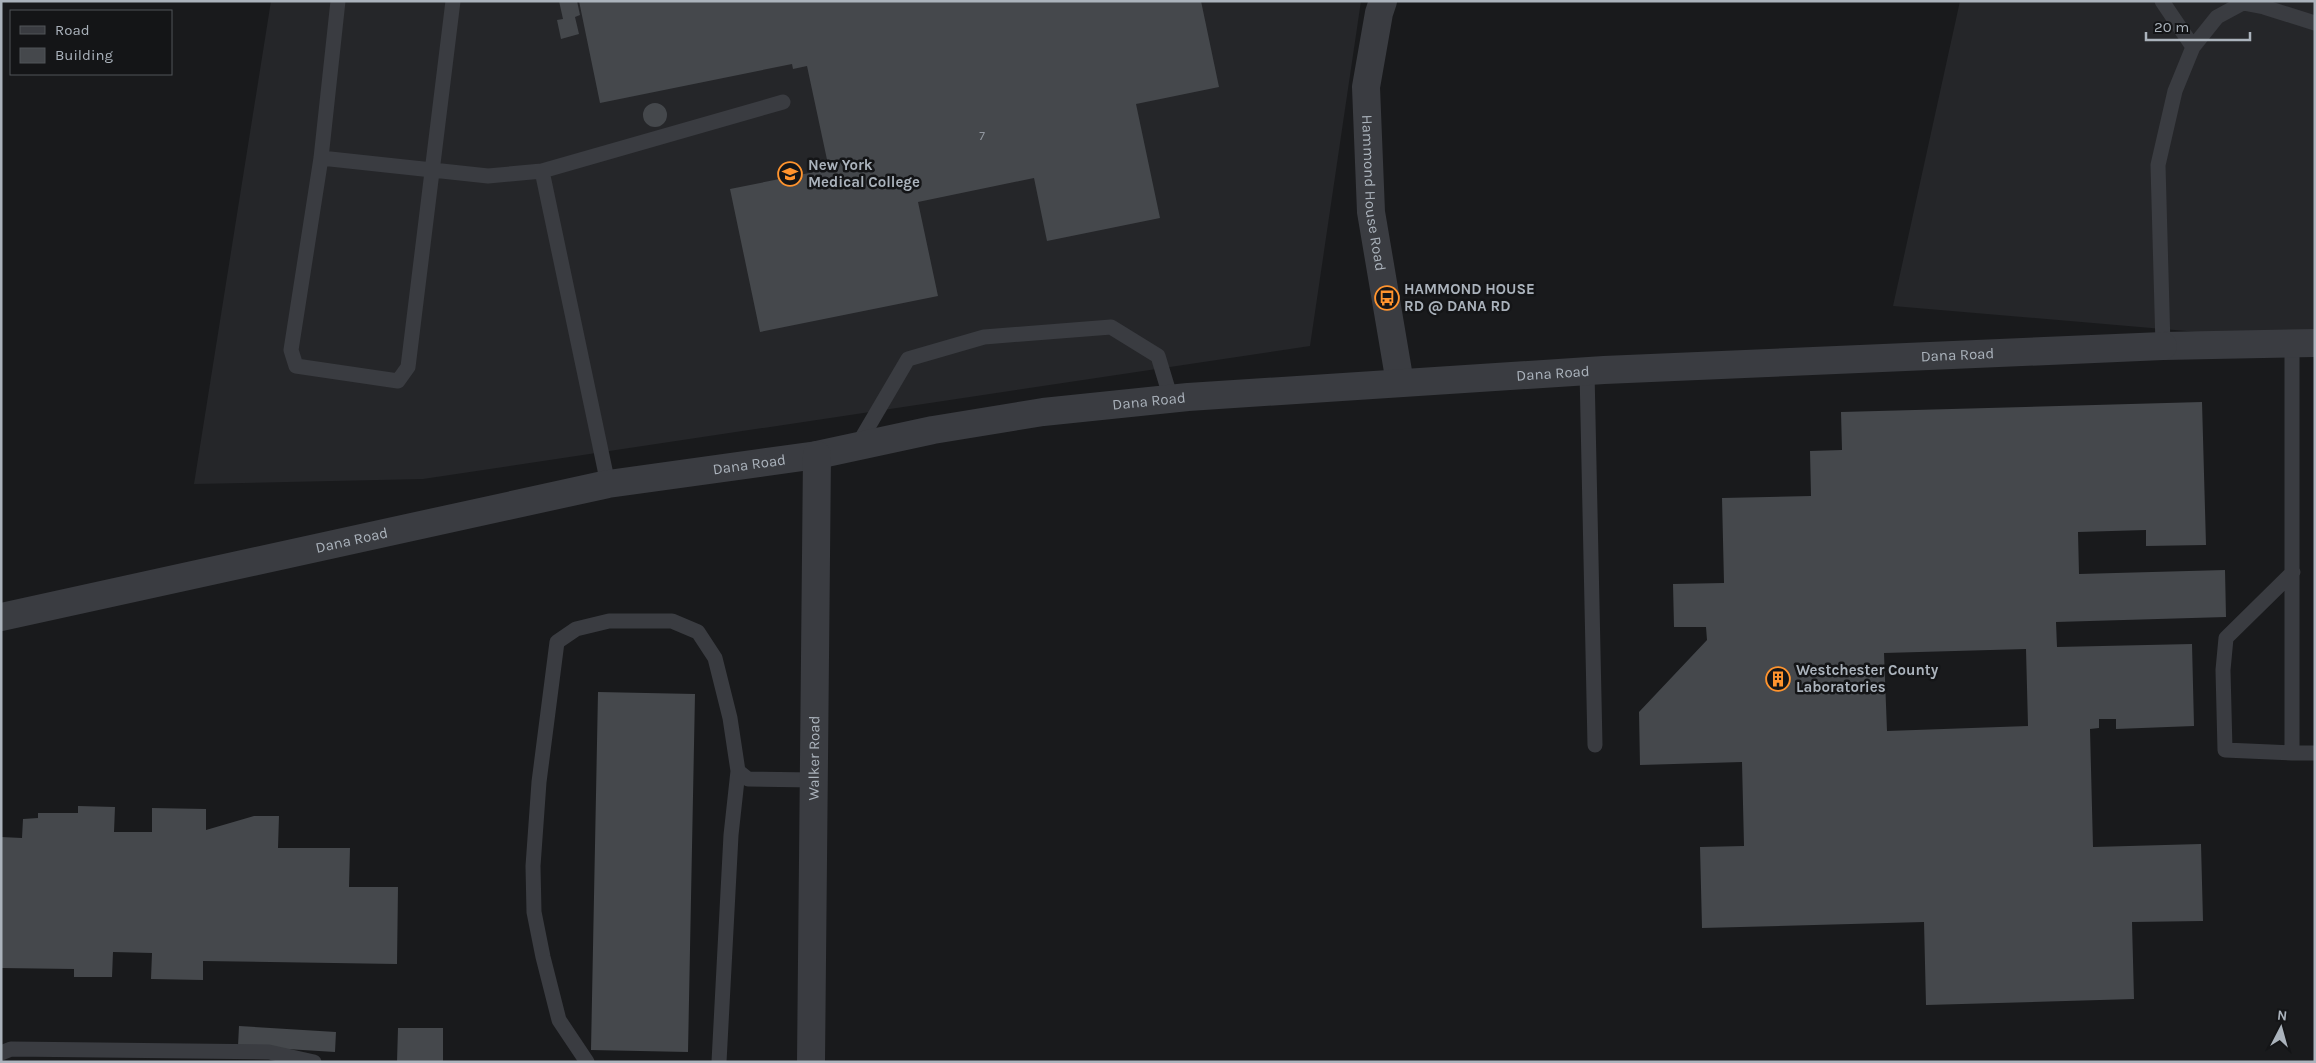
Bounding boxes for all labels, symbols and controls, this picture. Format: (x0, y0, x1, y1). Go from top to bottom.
legend (10, 10, 172, 75)
scale bar (2146, 10, 2250, 42)
text: 20 m (2154, 18, 2189, 36)
text: Road (55, 21, 90, 39)
text: Building (55, 46, 113, 64)
street label: Hammond House Road (1358, 114, 1390, 272)
house number: 7 (979, 129, 985, 143)
place label: New York Medical College (808, 156, 920, 191)
school or university icon: New York Medical College (777, 161, 803, 187)
place label: HAMMOND HOUSE RD @ DANA RD (1404, 280, 1535, 315)
bus stop icon: HAMMOND HOUSE RD @ DANA RD (1374, 285, 1400, 311)
street label: Dana Road (1920, 344, 1995, 365)
street label: Dana Road (1516, 362, 1590, 385)
street label: Dana Road (1111, 388, 1186, 414)
street label: Dana Road (712, 450, 787, 478)
street label: Dana Road (314, 523, 390, 557)
place label: Westchester County Laboratories (1796, 661, 1939, 696)
building icon: Westchester County Laboratories (1765, 666, 1791, 692)
street label: Walker Road (805, 715, 823, 801)
north arrow (2256, 1003, 2306, 1053)
text: N (2276, 1007, 2288, 1025)

